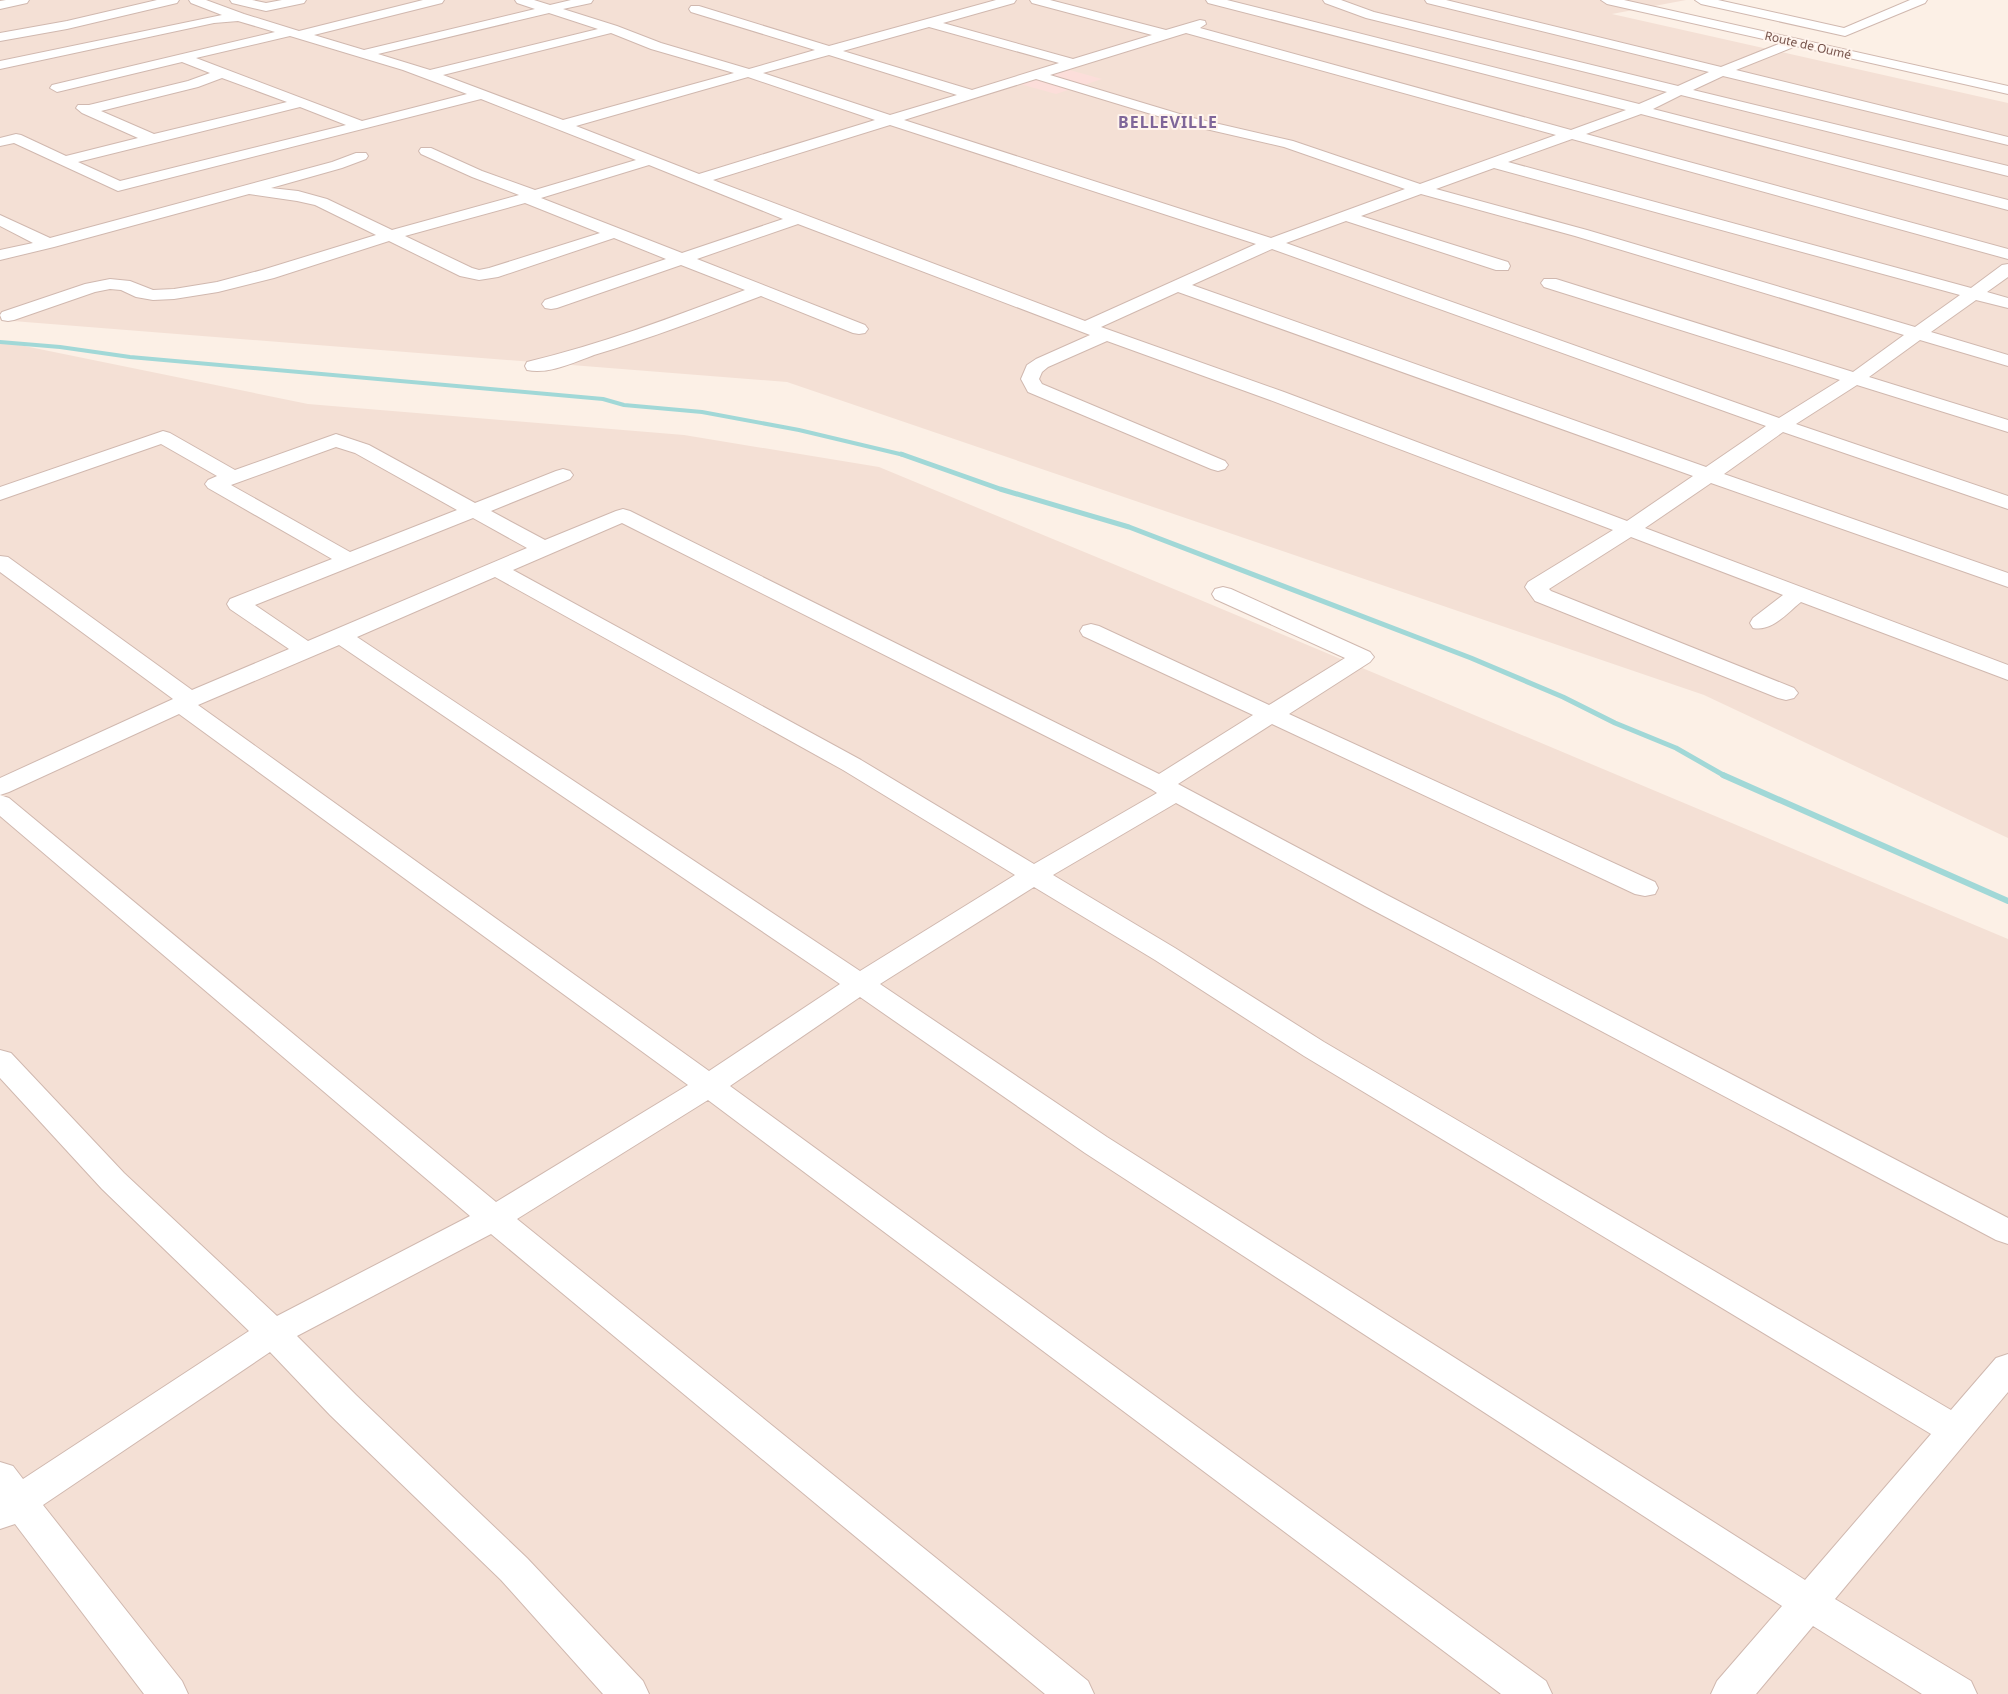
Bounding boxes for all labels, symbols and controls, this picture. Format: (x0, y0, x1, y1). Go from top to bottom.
street label: Route de Oumé (1763, 27, 1853, 63)
district label: BELLEVILLE (1118, 111, 1218, 133)

